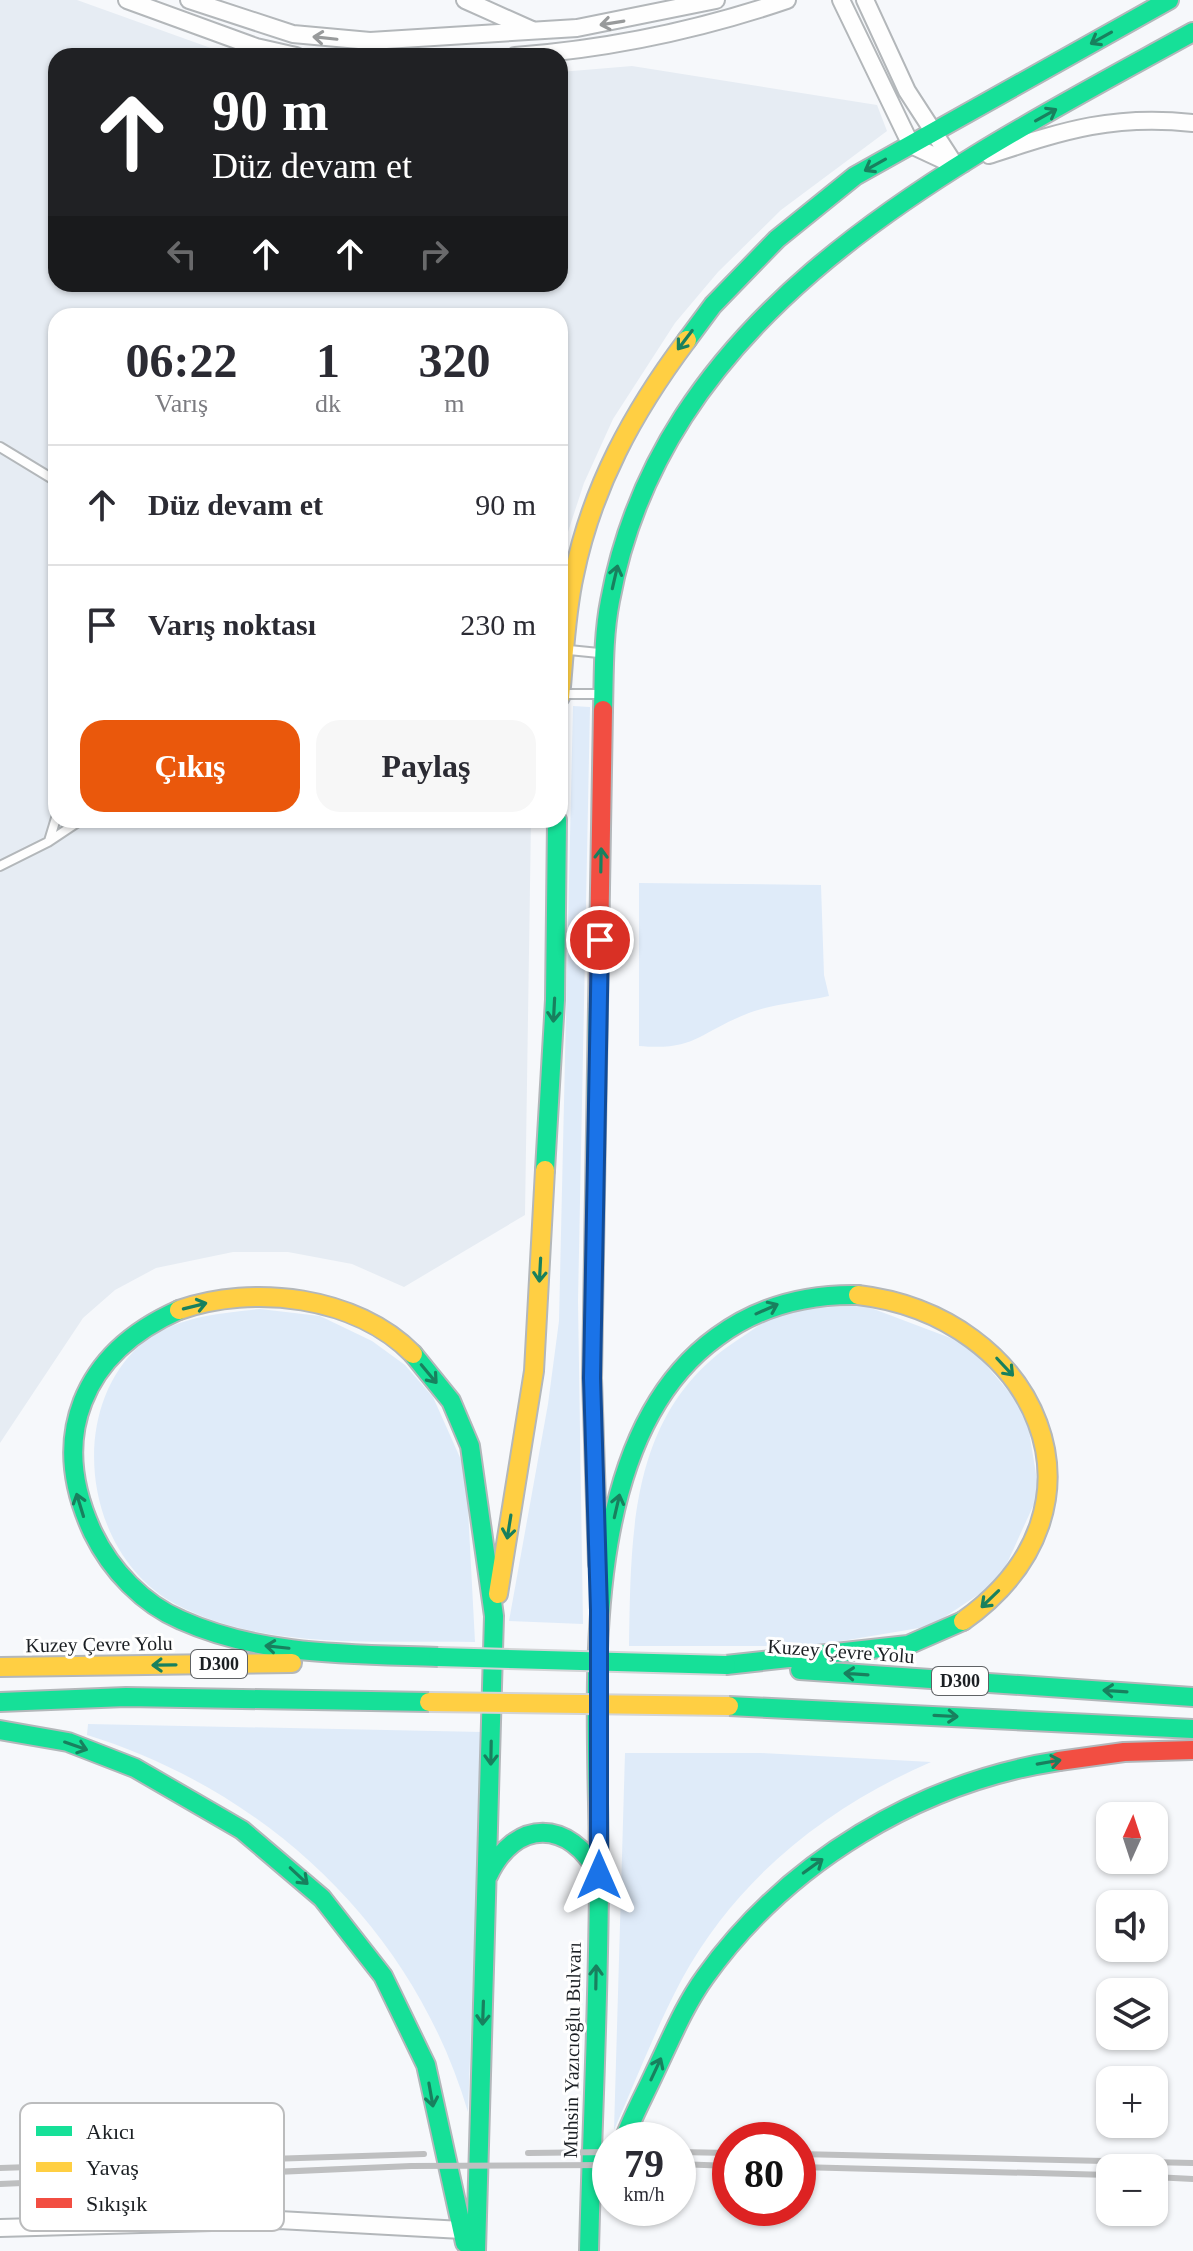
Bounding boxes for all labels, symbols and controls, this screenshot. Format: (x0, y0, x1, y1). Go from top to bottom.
one-way arrow (600, 16, 625, 31)
one-way arrow (312, 31, 339, 46)
one-way arrow (1090, 31, 1114, 46)
icon: ahead (80, 80, 184, 184)
text: 90 m (212, 80, 329, 142)
one-way arrow (1034, 107, 1057, 123)
text: Düz devam et (212, 146, 412, 186)
one-way arrow (863, 158, 887, 174)
icon: left (160, 232, 204, 276)
icon: ahead (244, 232, 288, 276)
icon: ahead (328, 232, 372, 276)
icon: right (412, 232, 456, 276)
one-way arrow (676, 329, 693, 350)
text: 06:22 (126, 334, 237, 387)
text: 1 (316, 334, 340, 387)
text: 320 (418, 334, 490, 387)
text: Varış (155, 389, 208, 418)
text: dk (315, 389, 341, 418)
text: m (444, 389, 465, 418)
icon: ahead (80, 483, 124, 527)
text: Düz devam et (148, 488, 323, 521)
text: 90 m (475, 488, 536, 521)
one-way arrow (608, 564, 623, 590)
icon: arrive (80, 603, 124, 647)
text: Varış noktası (148, 608, 316, 641)
text: 230 m (460, 608, 536, 641)
button: Çıkış (80, 720, 300, 812)
button: Paylaş (316, 720, 536, 812)
one-way arrow (593, 847, 609, 874)
pin (566, 906, 634, 974)
icon: arrive (578, 918, 622, 962)
one-way arrow (547, 996, 562, 1023)
one-way arrow (532, 1256, 547, 1283)
one-way arrow (182, 1298, 208, 1313)
one-way arrow (754, 1300, 779, 1315)
one-way arrow (995, 1357, 1014, 1377)
one-way arrow (421, 1363, 438, 1384)
one-way arrow (72, 1492, 87, 1518)
one-way arrow (611, 1493, 626, 1519)
one-way arrow (500, 1514, 515, 1540)
one-way arrow (981, 1589, 1000, 1608)
street label: Kuzey Çevre Yolu (25, 1632, 173, 1657)
street label: Kuzey Çevre Yolu (767, 1635, 915, 1668)
one-way arrow (264, 1639, 291, 1654)
road number: D300 (191, 1650, 247, 1678)
one-way arrow (151, 1657, 178, 1673)
one-way arrow (843, 1666, 870, 1681)
road number: D300 (932, 1667, 988, 1695)
one-way arrow (1102, 1683, 1129, 1698)
one-way arrow (932, 1708, 959, 1723)
one-way arrow (483, 1739, 498, 1766)
one-way arrow (63, 1740, 88, 1754)
one-way arrow (1035, 1754, 1061, 1769)
north arrow (1096, 1802, 1168, 1874)
map controls (1096, 1802, 1168, 2226)
position arrow (557, 1833, 641, 1917)
one-way arrow (802, 1858, 823, 1875)
one-way arrow (289, 1867, 309, 1886)
button: sound (1096, 1890, 1168, 1962)
street label: Muhsin Yazıcıoğlu Bulvarı (559, 1941, 586, 2158)
one-way arrow (588, 1964, 604, 1991)
button: layers (1096, 1978, 1168, 2050)
one-way arrow (476, 1999, 491, 2026)
one-way arrow (649, 2057, 664, 2081)
button: + (1096, 2066, 1168, 2138)
one-way arrow (425, 2081, 440, 2107)
legend (20, 2103, 284, 2231)
text: Akıcı (86, 2119, 135, 2144)
speed limit sign: 80 (712, 2122, 816, 2226)
text: 79 (624, 2141, 664, 2186)
button: − (1096, 2154, 1168, 2226)
text: Yavaş (86, 2155, 139, 2180)
text: km/h (623, 2183, 665, 2205)
text: Sıkışık (86, 2191, 147, 2216)

